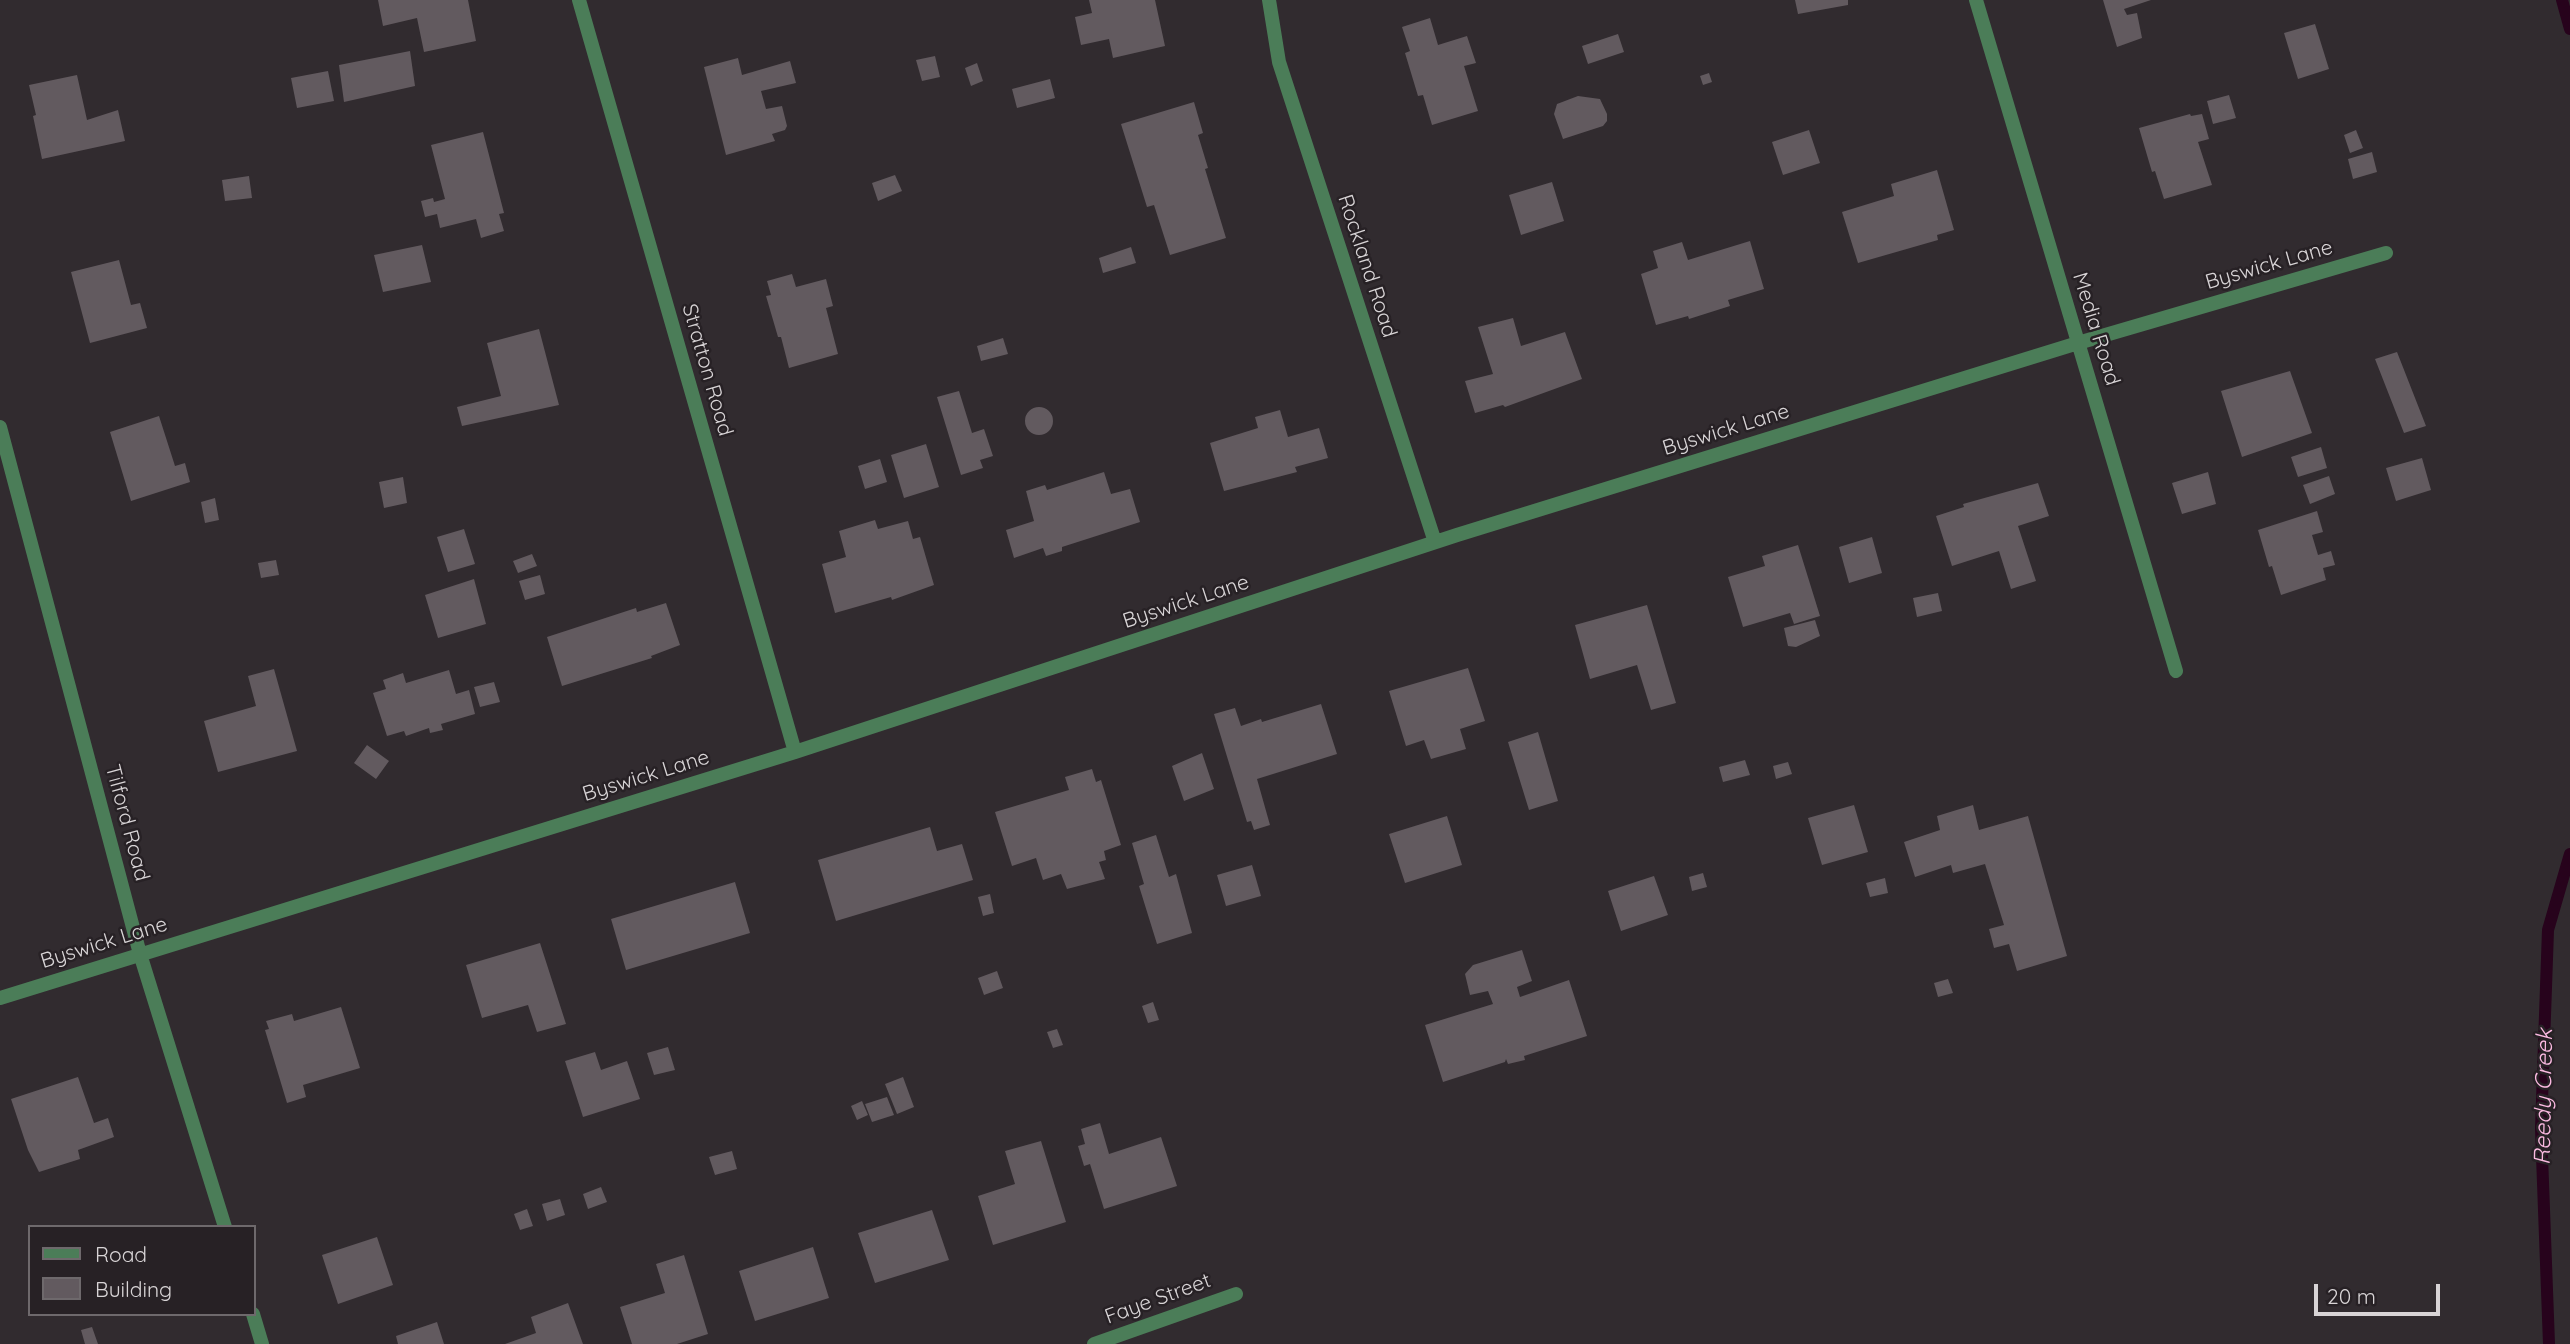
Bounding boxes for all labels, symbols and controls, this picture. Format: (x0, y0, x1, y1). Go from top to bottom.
street label: Rockland Road (1332, 191, 1402, 341)
street label: Byswick Lane (2202, 235, 2336, 295)
street label: Media Road (2067, 269, 2125, 389)
street label: Stratton Road (676, 301, 738, 439)
street label: Byswick Lane (1660, 399, 1792, 461)
street label: Byswick Lane (1120, 570, 1252, 634)
street label: Byswick Lane (580, 745, 712, 807)
street label: Tilford Road (99, 762, 155, 884)
street label: Byswick Lane (38, 912, 170, 974)
water label: Reedy Creek (2529, 1029, 2559, 1165)
legend (28, 1225, 256, 1316)
text: Road (95, 1241, 147, 1267)
street label: Faye Street (1102, 1268, 1214, 1330)
scale bar (2318, 1270, 2444, 1314)
text: Building (95, 1276, 172, 1302)
text: 20 m (2327, 1283, 2376, 1309)

